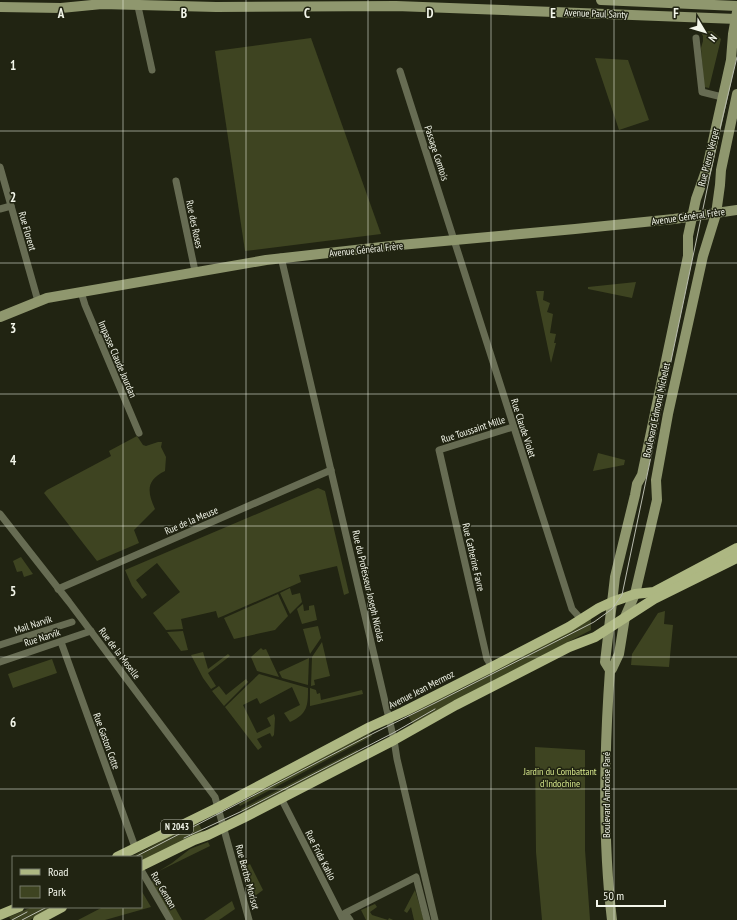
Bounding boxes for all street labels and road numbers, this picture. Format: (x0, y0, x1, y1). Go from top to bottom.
street label: Avenue Paul Santy (564, 6, 628, 21)
street label: Passage Comtois (421, 124, 452, 183)
street label: Rue Pierre Verger (695, 126, 722, 188)
street label: Rue des Roses (183, 199, 206, 250)
street label: Avenue Général Frère (651, 205, 726, 228)
street label: Rue Florent (16, 210, 39, 252)
street label: Avenue Général Frère (329, 239, 404, 260)
street label: Impasse Claude Jourdan (95, 319, 140, 400)
street label: Boulevard Edmond Michelet (640, 361, 673, 459)
street label: Rue Claude Violet (508, 397, 539, 460)
street label: Rue Toussaint Mille (439, 413, 507, 446)
street label: Rue de la Meuse (163, 503, 220, 538)
street label: Rue Catherine Favre (459, 522, 488, 592)
street label: Rue du Professeur Joseph Nicolas (349, 529, 388, 644)
street label: Mail Narvik (13, 612, 54, 637)
street label: Rue Narvik (22, 625, 62, 649)
street label: Rue de la Moselle (96, 625, 143, 682)
street label: Avenue Jean Mermoz (386, 667, 457, 712)
street label: Rue Gaston Cotte (90, 711, 123, 771)
street label: Boulevard Ambroise Paré (600, 752, 613, 838)
road number: N 2043 (161, 820, 193, 834)
street label: Rue Frida Kahlo (302, 828, 339, 883)
street label: Rue Berthe Morisot (233, 843, 262, 911)
street label: Rue Genton (148, 870, 179, 911)

